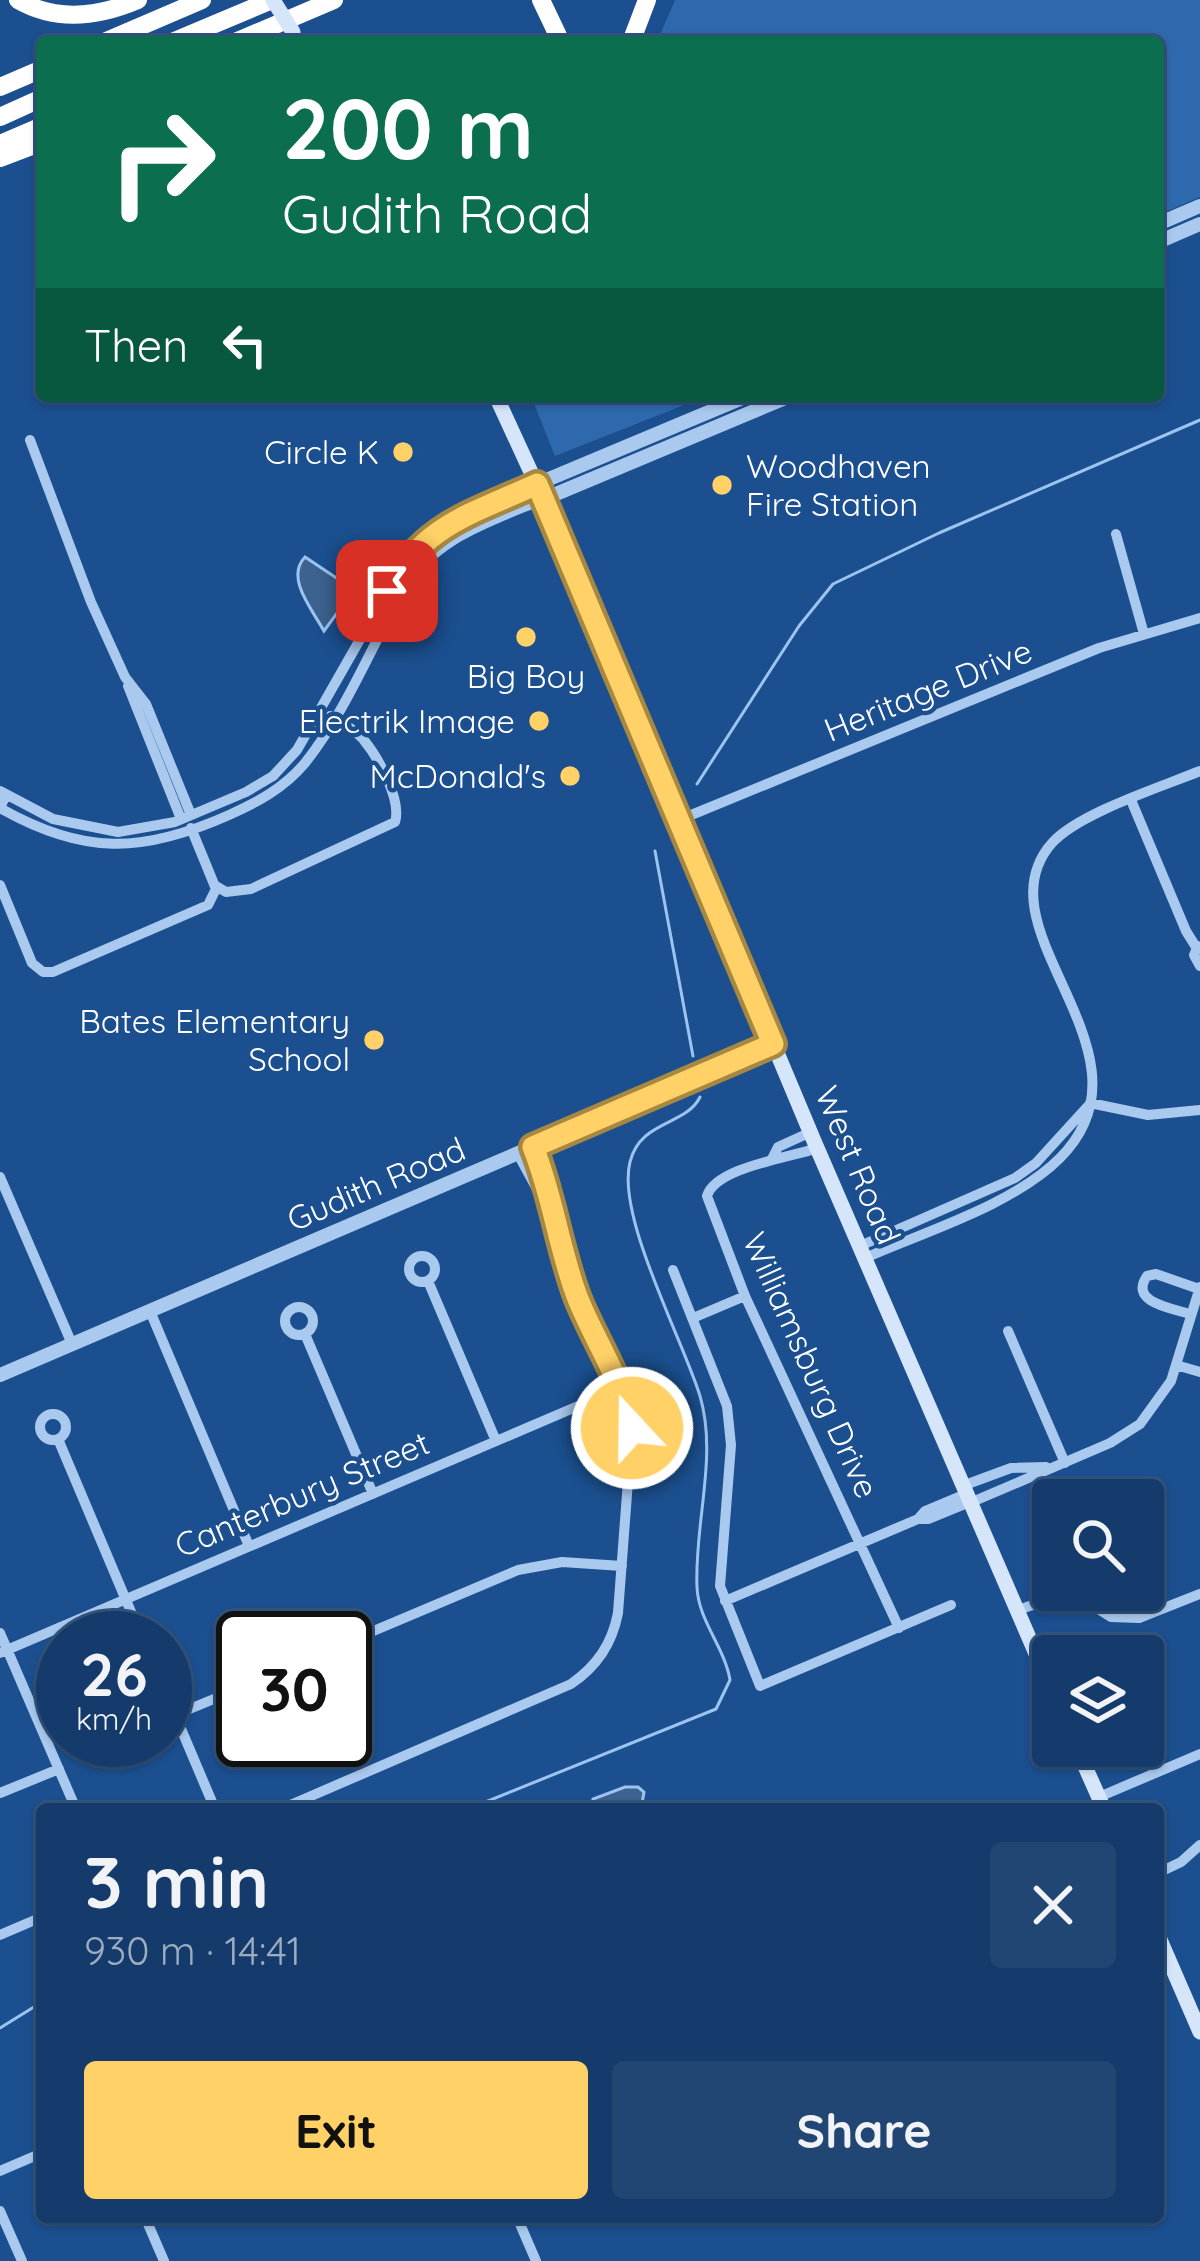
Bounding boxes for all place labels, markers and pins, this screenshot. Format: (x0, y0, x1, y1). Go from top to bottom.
place label: Circle K (264, 431, 379, 472)
marker: Circle K (390, 439, 416, 465)
place label: Woodhaven Fire Station (746, 445, 931, 524)
marker: Woodhaven Fire Station (709, 472, 735, 498)
pin (336, 540, 438, 642)
marker: Big Boy (513, 624, 539, 650)
place label: Big Boy (467, 655, 585, 696)
place label: Electrik Image (299, 700, 515, 741)
marker: Electrik Image (526, 708, 552, 734)
place label: McDonald's (370, 755, 546, 796)
marker: McDonald's (557, 763, 583, 789)
place label: Bates Elementary School (79, 1000, 350, 1079)
marker: Bates Elementary School (361, 1027, 387, 1053)

